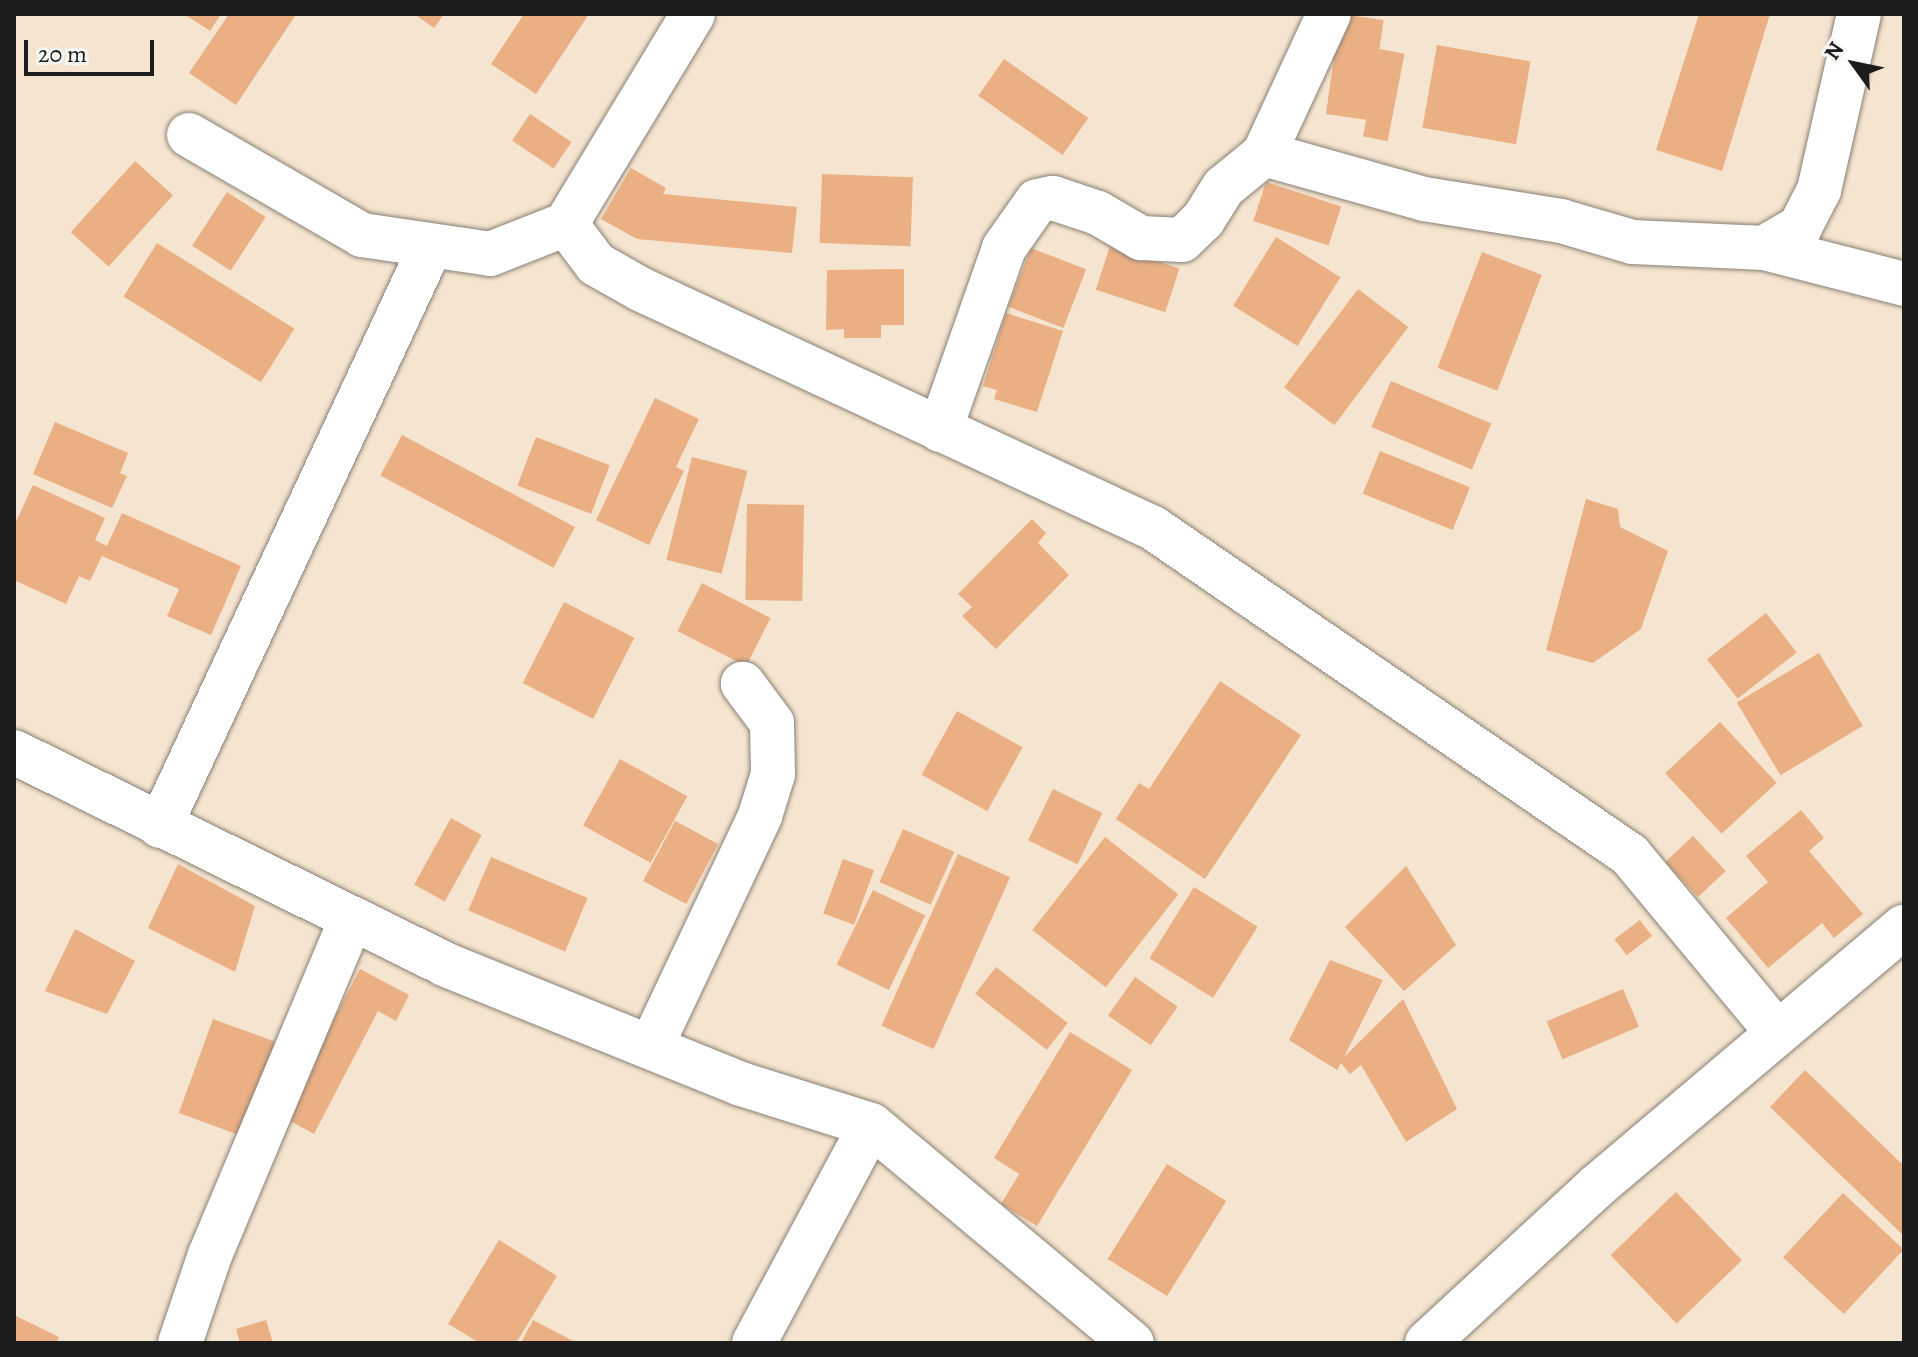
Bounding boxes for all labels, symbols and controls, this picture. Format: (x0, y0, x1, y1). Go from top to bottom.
scale bar (28, 24, 158, 74)
north arrow (1814, 24, 1894, 104)
text: N (1817, 36, 1851, 66)
text: 20 m (38, 38, 87, 70)

